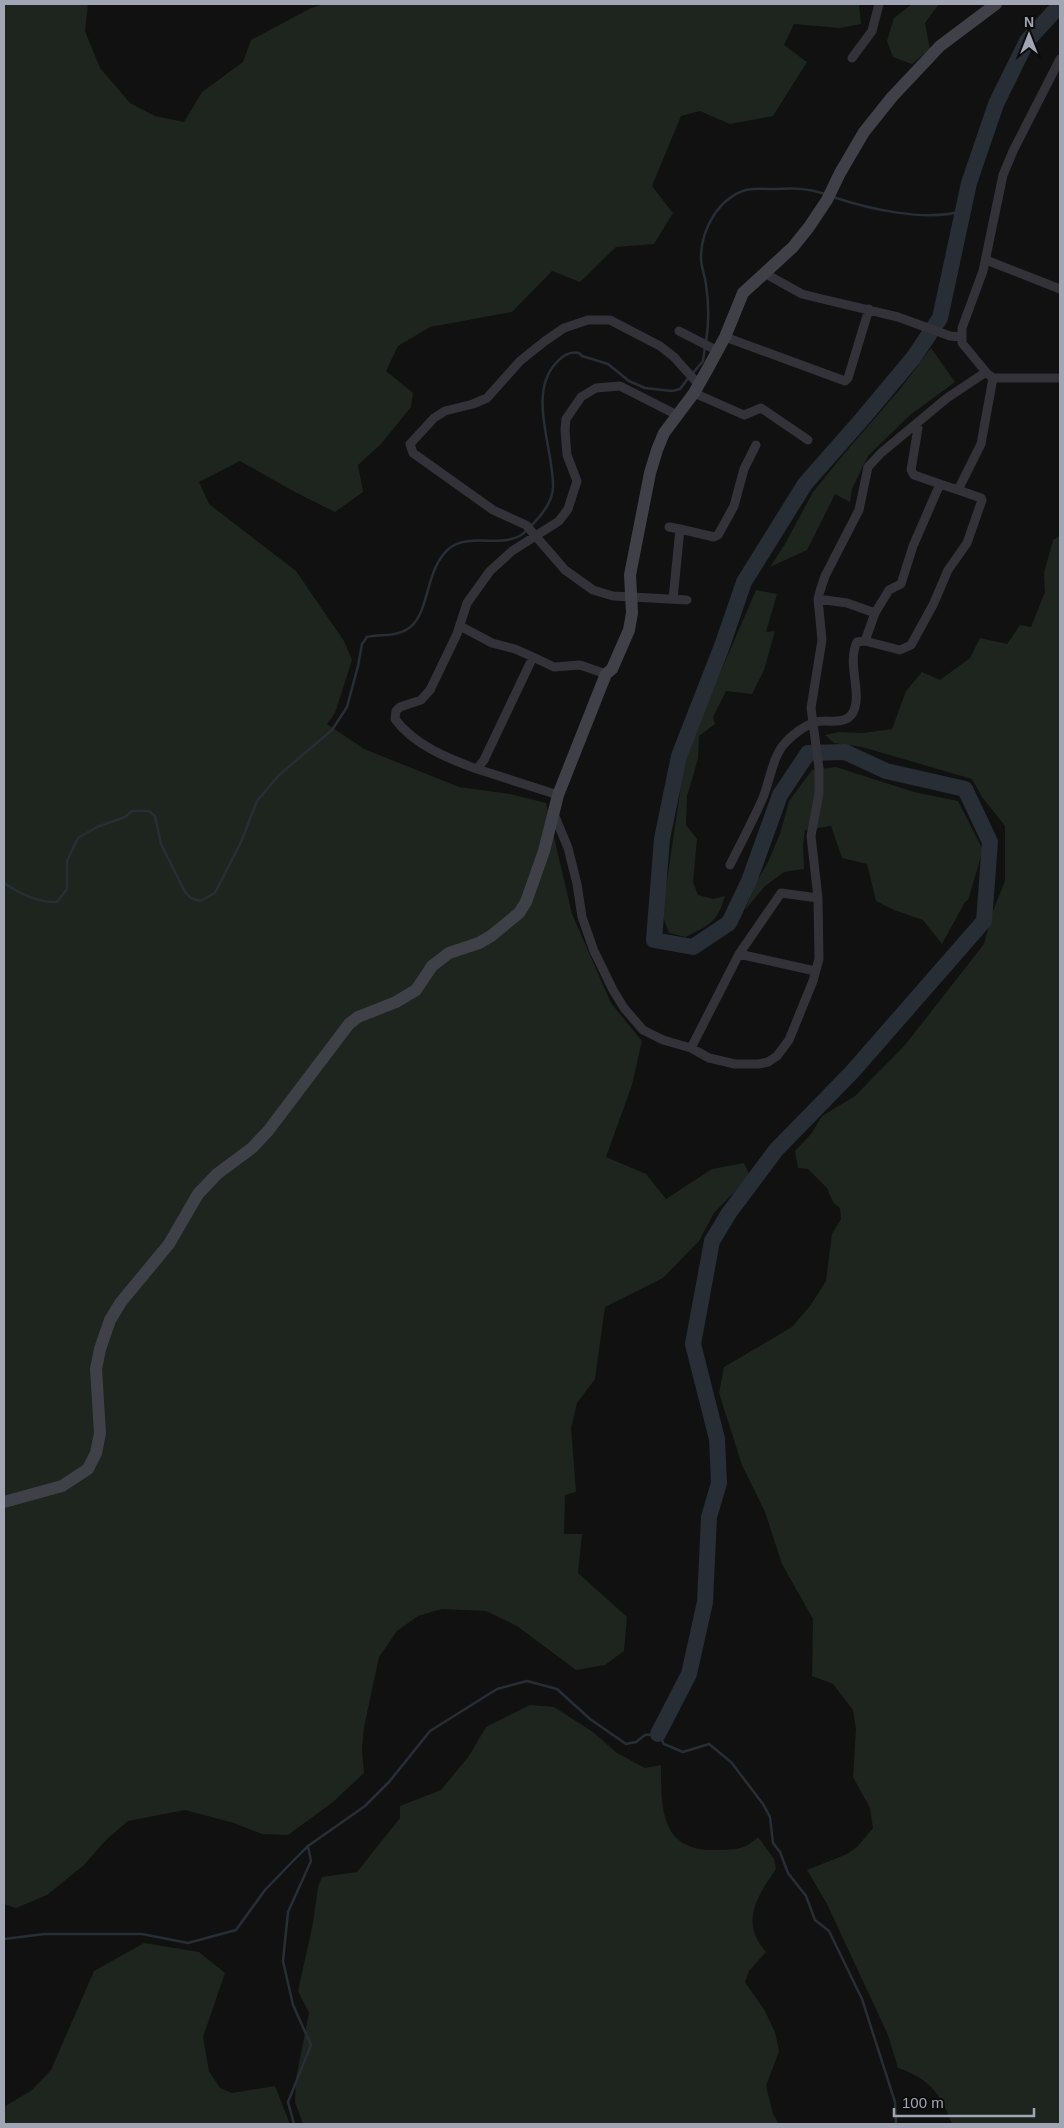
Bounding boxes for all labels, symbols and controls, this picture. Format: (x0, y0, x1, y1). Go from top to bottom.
north arrow (1004, 10, 1054, 60)
text: N (1024, 14, 1034, 30)
scale bar (894, 2086, 1034, 2118)
text: 100 m (902, 2094, 944, 2111)

